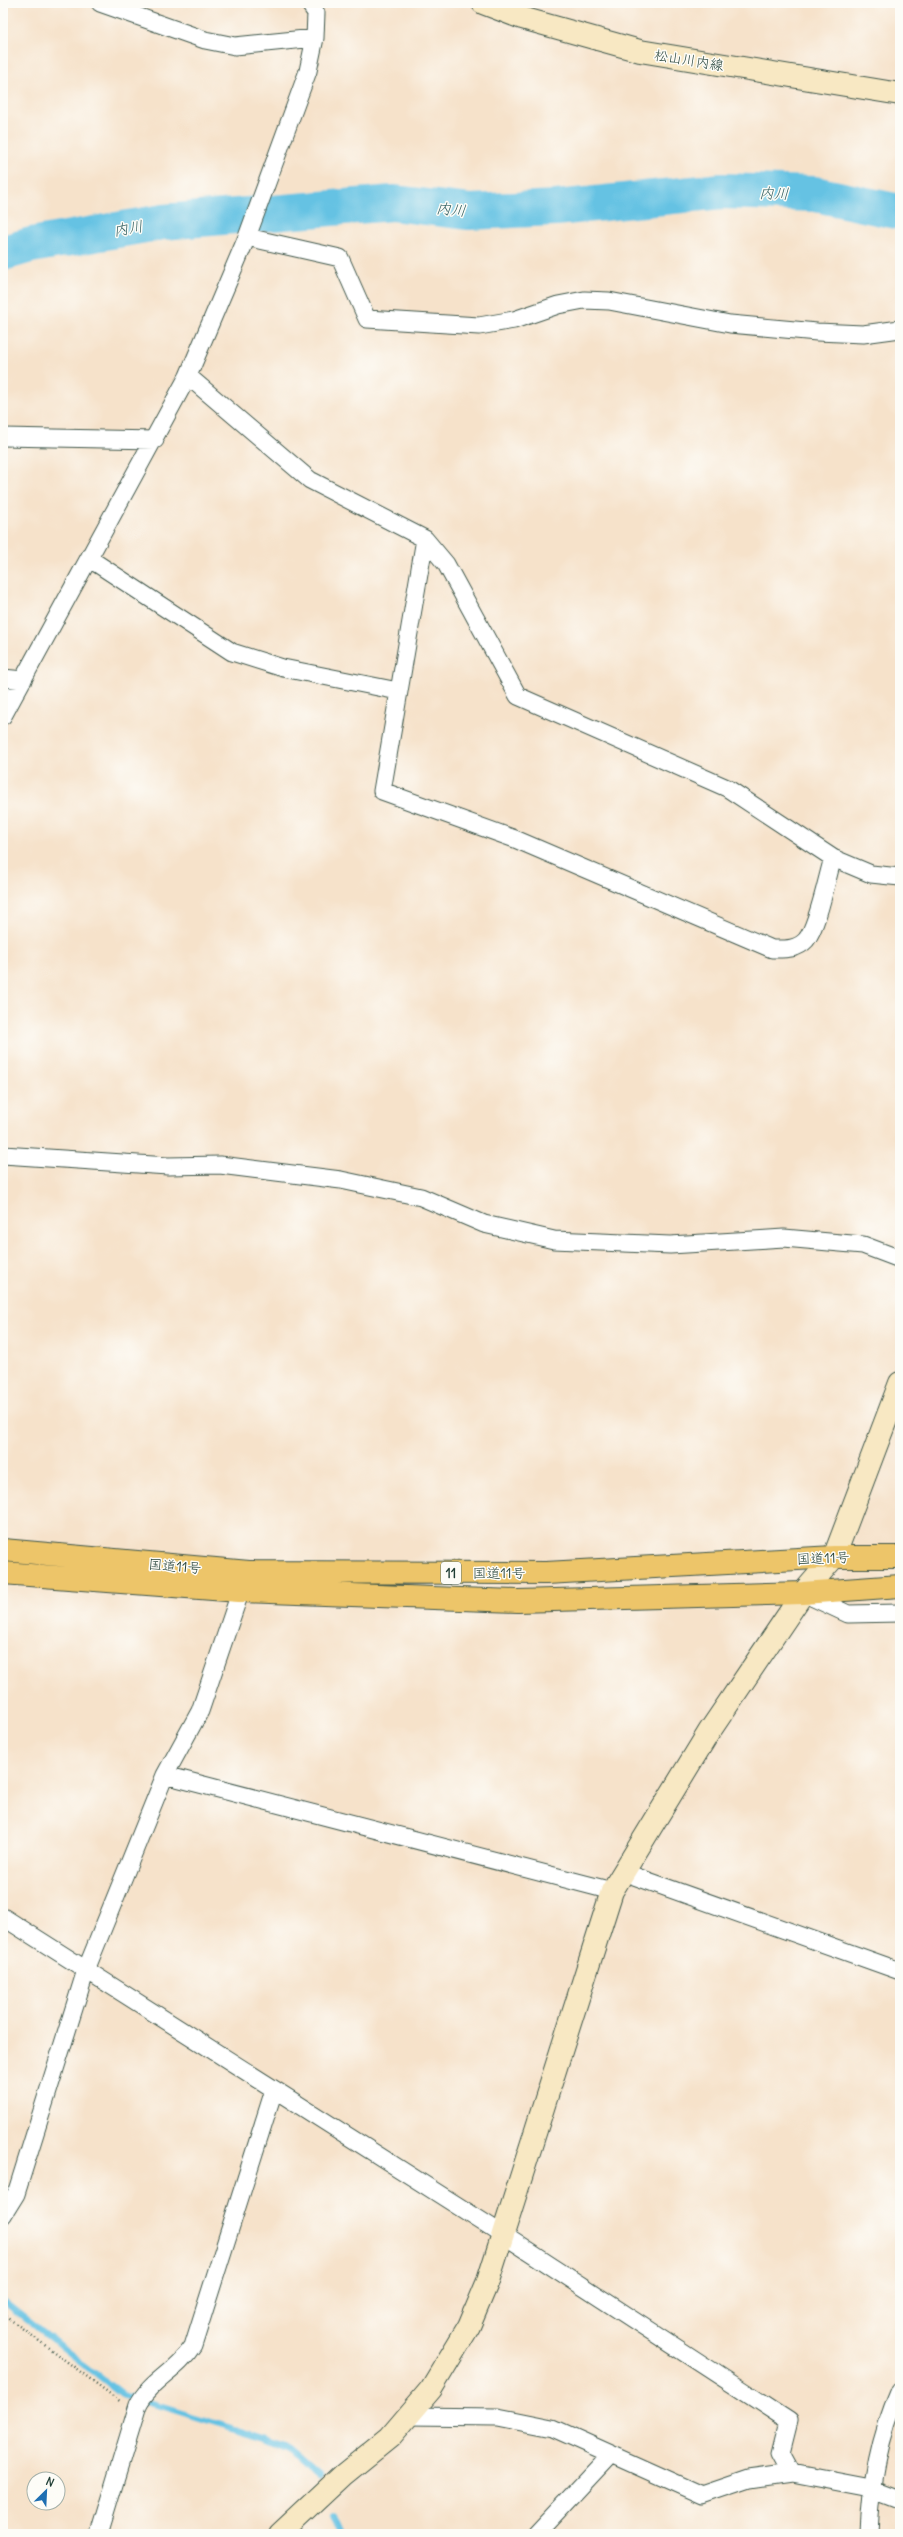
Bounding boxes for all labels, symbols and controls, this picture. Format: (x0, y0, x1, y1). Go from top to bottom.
street label: 松山川内線 (653, 46, 725, 74)
water label: 内川 (759, 183, 789, 203)
water label: 内川 (435, 198, 467, 220)
water label: 内川 (112, 216, 144, 240)
street label: 国道11号 (796, 1548, 850, 1568)
street label: 国道11号 (148, 1555, 202, 1577)
road number: 11 (441, 1562, 461, 1584)
street label: 国道11号 (472, 1564, 526, 1582)
north arrow (26, 2471, 66, 2511)
text: N (44, 2474, 56, 2490)

